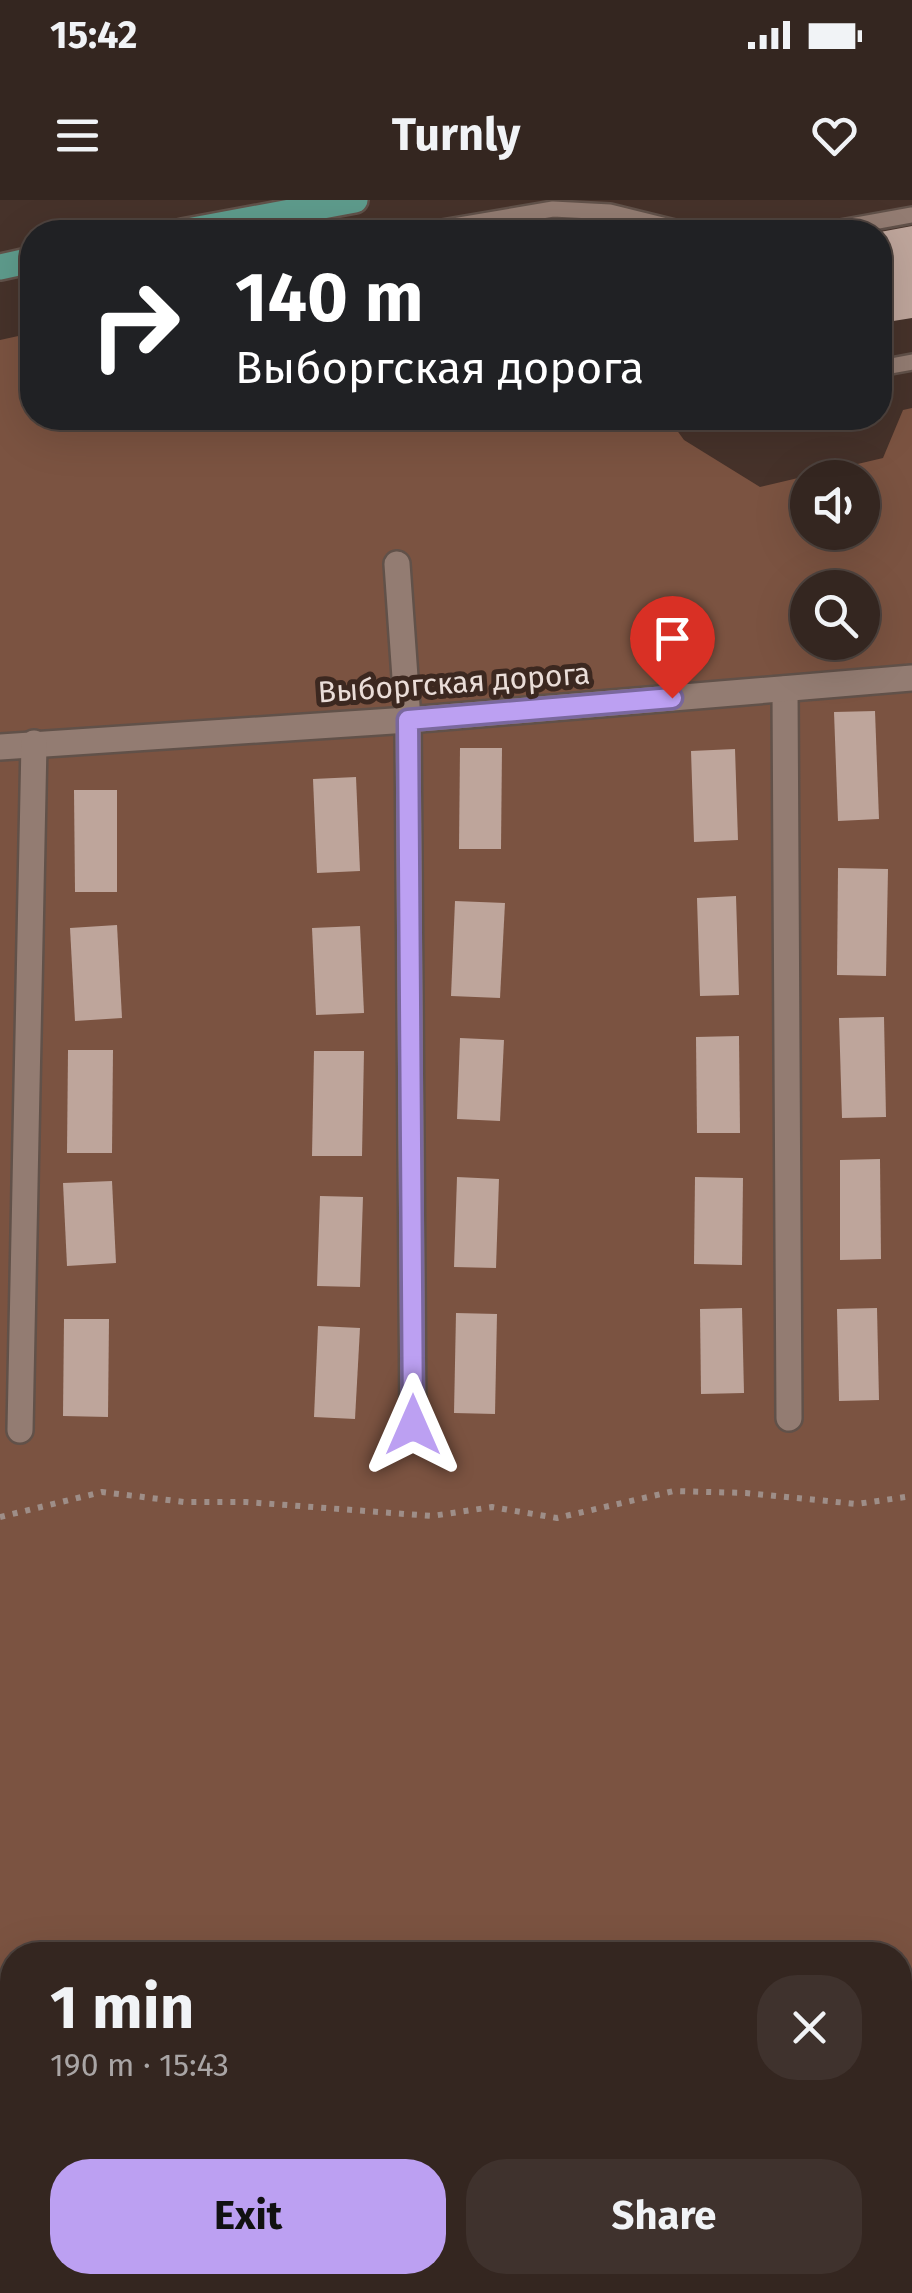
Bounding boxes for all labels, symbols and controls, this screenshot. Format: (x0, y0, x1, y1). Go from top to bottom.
text: 15:42 (50, 12, 137, 58)
icon: menu (50, 108, 105, 163)
text: Turnly (392, 108, 520, 162)
icon: heart (807, 108, 862, 163)
text: 140 m (235, 256, 424, 340)
icon: right (70, 260, 200, 390)
text: Выборгская дорога (235, 341, 644, 395)
map controls (790, 460, 880, 660)
button: sound (790, 460, 880, 550)
button: search (790, 570, 880, 660)
pin (630, 596, 715, 699)
icon: arrive (645, 611, 700, 666)
street label: Выборгская дорога (317, 656, 591, 710)
position arrow (361, 1373, 465, 1477)
text: 1 min (50, 1972, 194, 2044)
button: close (757, 1975, 862, 2080)
text: 190 m · 15:43 (50, 2046, 229, 2084)
button: Exit (50, 2159, 446, 2274)
button: Share (466, 2159, 862, 2274)

